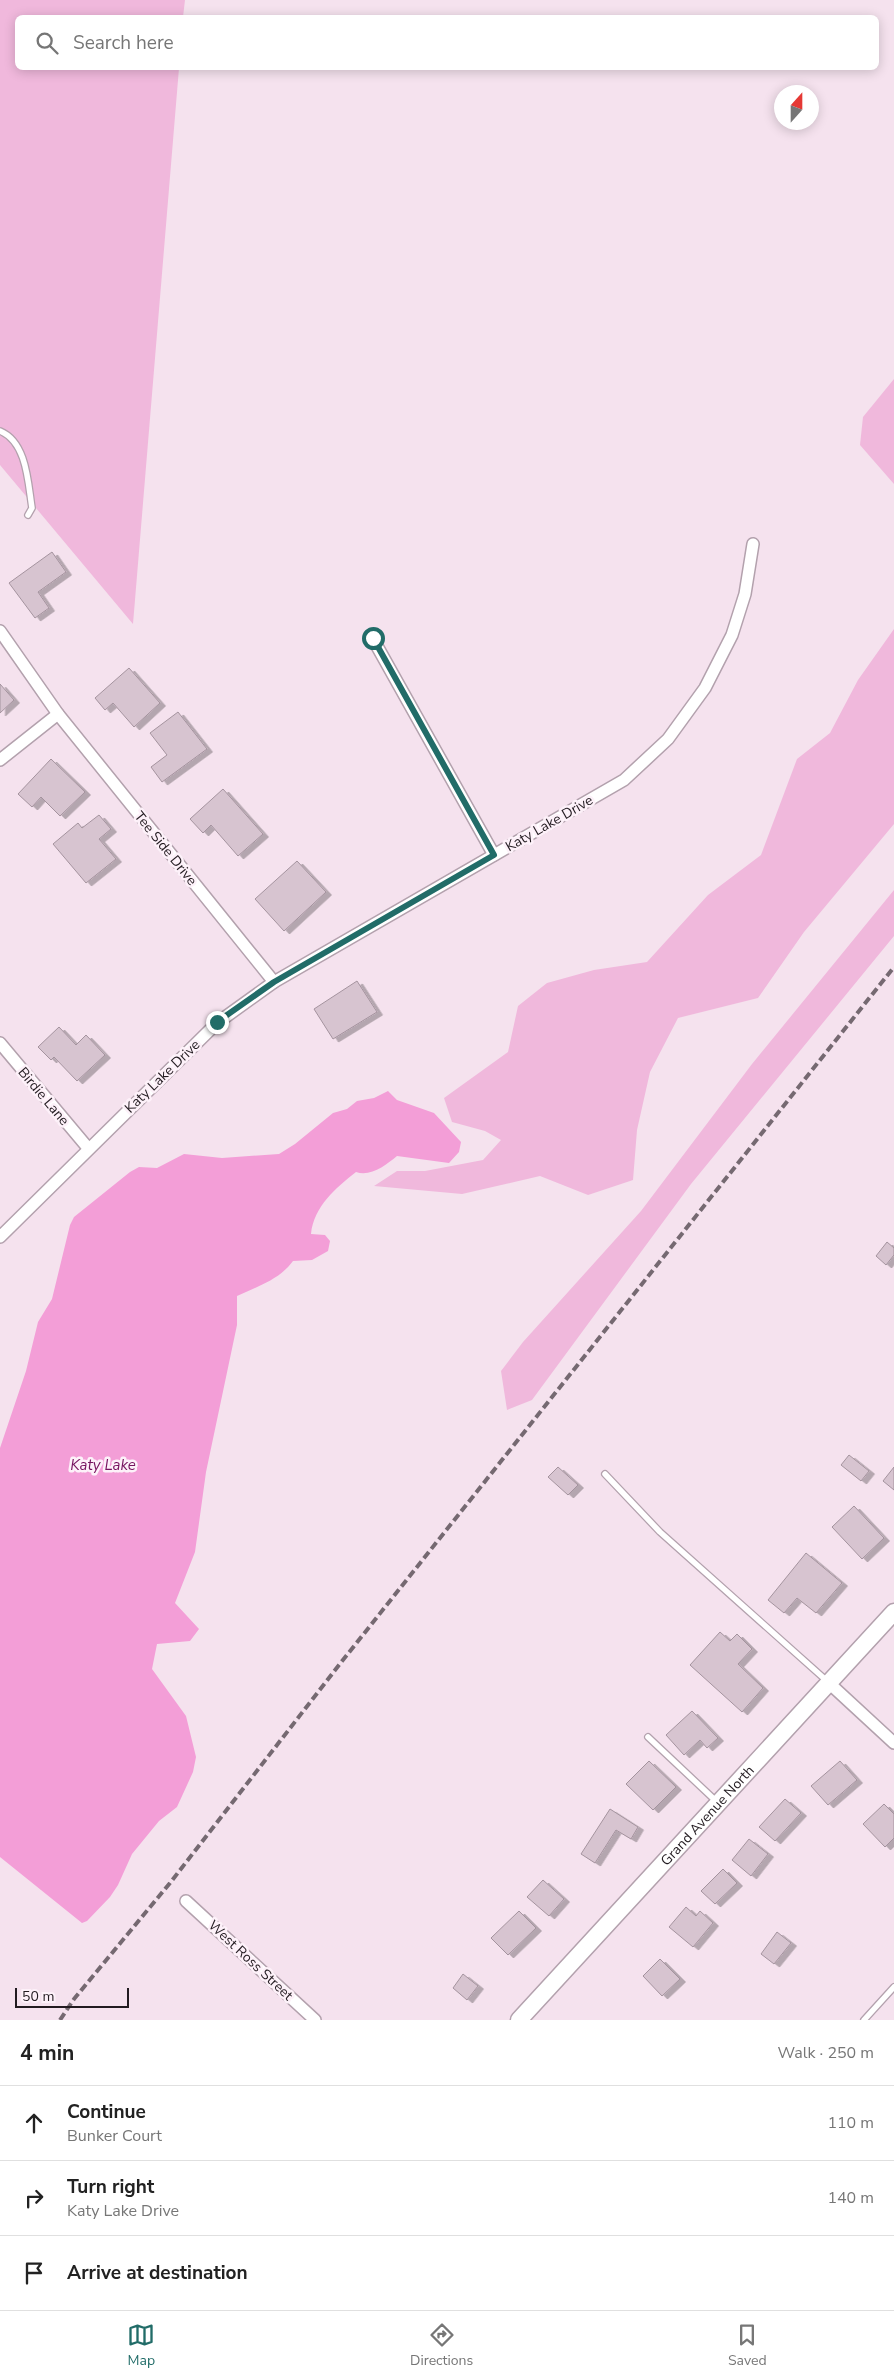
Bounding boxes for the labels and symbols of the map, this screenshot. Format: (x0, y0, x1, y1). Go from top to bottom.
north arrow (774, 85, 819, 130)
route start (362, 627, 385, 650)
street label: Katy Lake Drive (502, 791, 596, 856)
street label: Tee Side Drive (130, 807, 201, 889)
route end (206, 1011, 229, 1034)
street label: Katy Lake Drive (120, 1035, 204, 1117)
street label: Birdie Lane (14, 1063, 74, 1129)
water label: Katy Lake (70, 1455, 136, 1475)
street label: Grand Avenue North (657, 1761, 758, 1870)
street label: West Ross Street (204, 1916, 297, 2005)
scale bar (15, 1985, 129, 2008)

